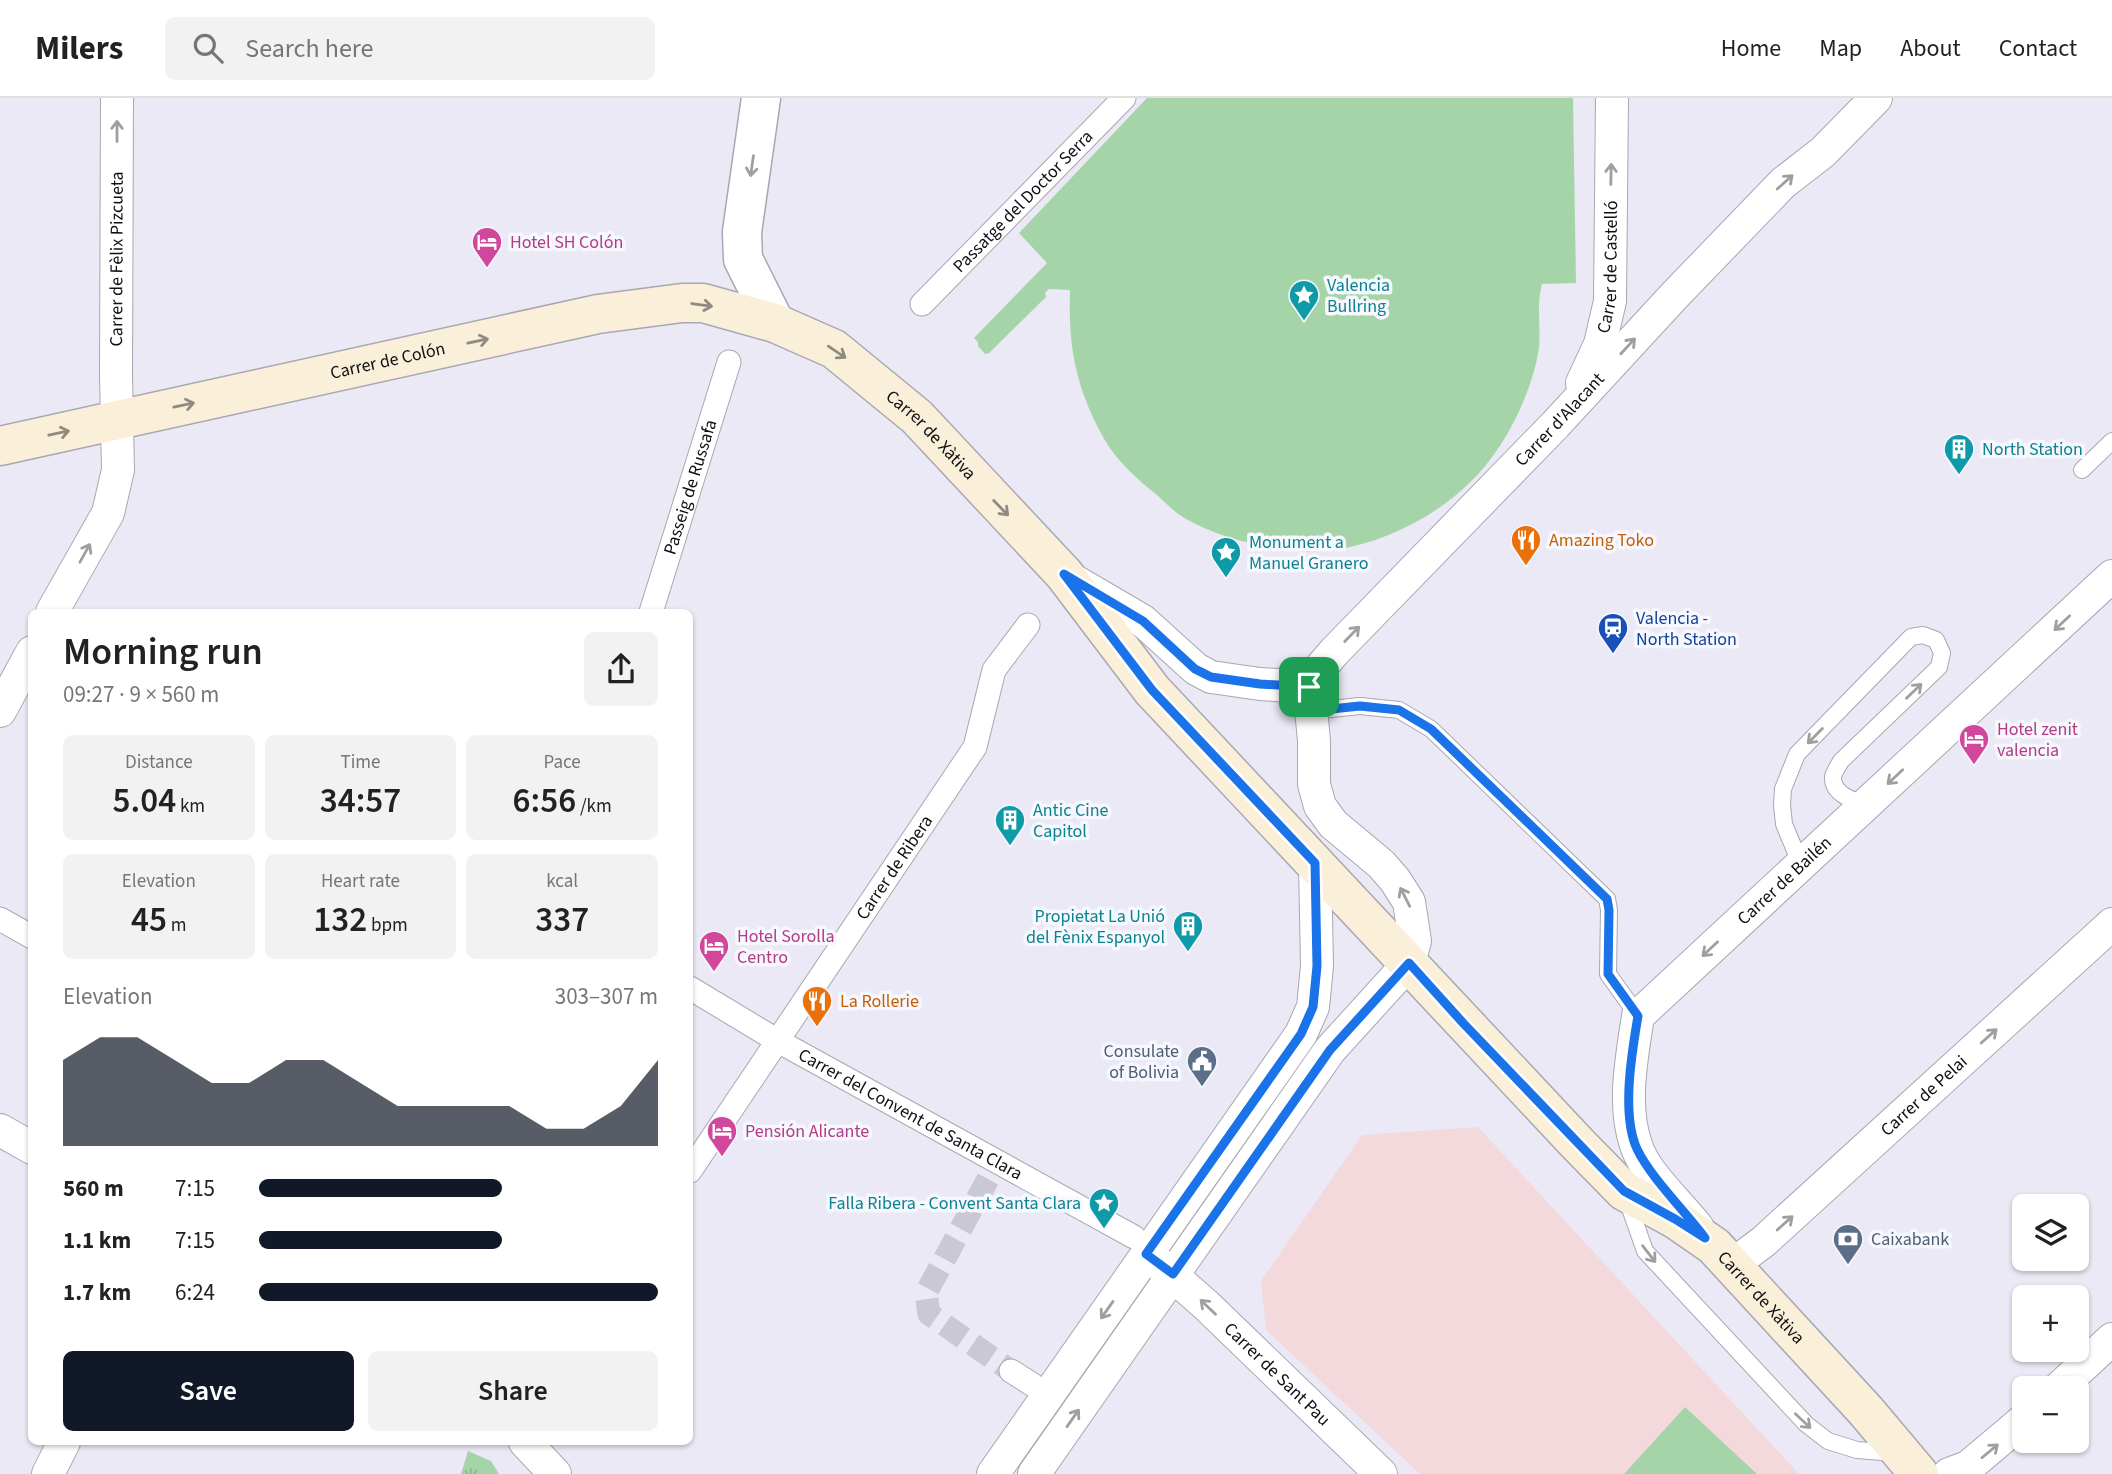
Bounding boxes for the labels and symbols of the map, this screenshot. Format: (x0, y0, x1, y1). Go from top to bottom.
one-way arrow (110, 120, 124, 143)
street label: Passatge del Doctor Serra (947, 125, 1099, 278)
one-way arrow (745, 154, 758, 176)
one-way arrow (1605, 163, 1618, 186)
street label: Carrer de Fèlix Pizcueta (104, 171, 130, 346)
one-way arrow (1776, 174, 1794, 190)
street label: Carrer de Castelló (1591, 200, 1624, 336)
hotel icon: Hotel SH Colón (470, 225, 504, 269)
place label: Hotel SH Colón (510, 230, 623, 255)
place label: Valencia Bullring (1327, 273, 1390, 319)
place icon: Valencia Bullring (1287, 278, 1321, 322)
one-way arrow (690, 298, 713, 311)
one-way arrow (466, 334, 489, 347)
street label: Carrer de Colón (328, 336, 448, 386)
one-way arrow (1619, 338, 1636, 355)
one-way arrow (826, 346, 846, 360)
street label: Carrer d'Alacant (1509, 367, 1610, 472)
street label: Carrer de Xàtiva (880, 384, 982, 486)
one-way arrow (172, 398, 195, 412)
street label: Passeig de Russafa (658, 416, 723, 558)
one-way arrow (47, 425, 70, 439)
building icon: North Station (1942, 432, 1976, 476)
place label: North Station (1982, 437, 2083, 462)
one-way arrow (993, 499, 1010, 516)
restaurant icon: Amazing Toko (1509, 523, 1543, 567)
place label: Amazing Toko (1549, 528, 1654, 553)
place label: Monument a Manuel Granero (1249, 530, 1369, 576)
place icon: Monument a Manuel Granero (1209, 535, 1243, 579)
one-way arrow (79, 543, 93, 563)
place label: Valencia - North Station (1636, 606, 1737, 652)
station icon: Valencia - North Station (1596, 611, 1630, 655)
one-way arrow (2054, 614, 2071, 631)
one-way arrow (1343, 626, 1360, 643)
pin (1279, 657, 1339, 717)
one-way arrow (1905, 683, 1922, 700)
place label: Hotel zenit valencia (1997, 717, 2078, 763)
hotel icon: Hotel zenit valencia (1957, 722, 1991, 766)
one-way arrow (1807, 727, 1824, 744)
one-way arrow (1887, 769, 1904, 786)
place label: Antic Cine Capitol (1033, 798, 1108, 844)
building icon: Antic Cine Capitol (993, 803, 1027, 847)
street label: Carrer de Ribera (850, 810, 939, 925)
street label: Carrer de Bailén (1732, 830, 1837, 931)
one-way arrow (1397, 887, 1411, 908)
place label: Propietat La Unió del Fènix Espanyol (1026, 904, 1165, 950)
building icon: Propietat La Unió del Fènix Espanyol (1171, 909, 1205, 953)
place label: Hotel Sorolla Centro (737, 924, 835, 970)
hotel icon: Hotel Sorolla Centro (697, 929, 731, 973)
one-way arrow (1702, 940, 1719, 957)
restaurant icon: La Rollerie (800, 984, 834, 1028)
place label: La Rollerie (840, 989, 919, 1014)
one-way arrow (1980, 1028, 1998, 1044)
place label: Consulate of Bolivia (1104, 1039, 1179, 1085)
street label: Carrer del Convent de Santa Clara (794, 1042, 1027, 1186)
public building icon: Consulate of Bolivia (1185, 1044, 1219, 1088)
street label: Carrer de Pelai (1875, 1050, 1973, 1142)
hotel icon: Pensión Alicante (705, 1114, 739, 1158)
place label: Pensión Alicante (745, 1119, 869, 1144)
place icon: Falla Ribera - Convent Santa Clara (1087, 1186, 1121, 1230)
place label: Falla Ribera - Convent Santa Clara (828, 1191, 1081, 1216)
one-way arrow (1776, 1214, 1793, 1231)
bank icon: Caixabank (1831, 1222, 1865, 1266)
place label: Caixabank (1871, 1227, 1949, 1252)
one-way arrow (1641, 1245, 1656, 1263)
street label: Carrer de Xàtiva (1712, 1246, 1810, 1350)
one-way arrow (1200, 1299, 1217, 1316)
one-way arrow (1100, 1300, 1114, 1319)
street label: Carrer de Sant Pau (1218, 1317, 1336, 1432)
one-way arrow (1066, 1409, 1080, 1428)
one-way arrow (1794, 1413, 1812, 1429)
one-way arrow (1980, 1443, 1998, 1458)

